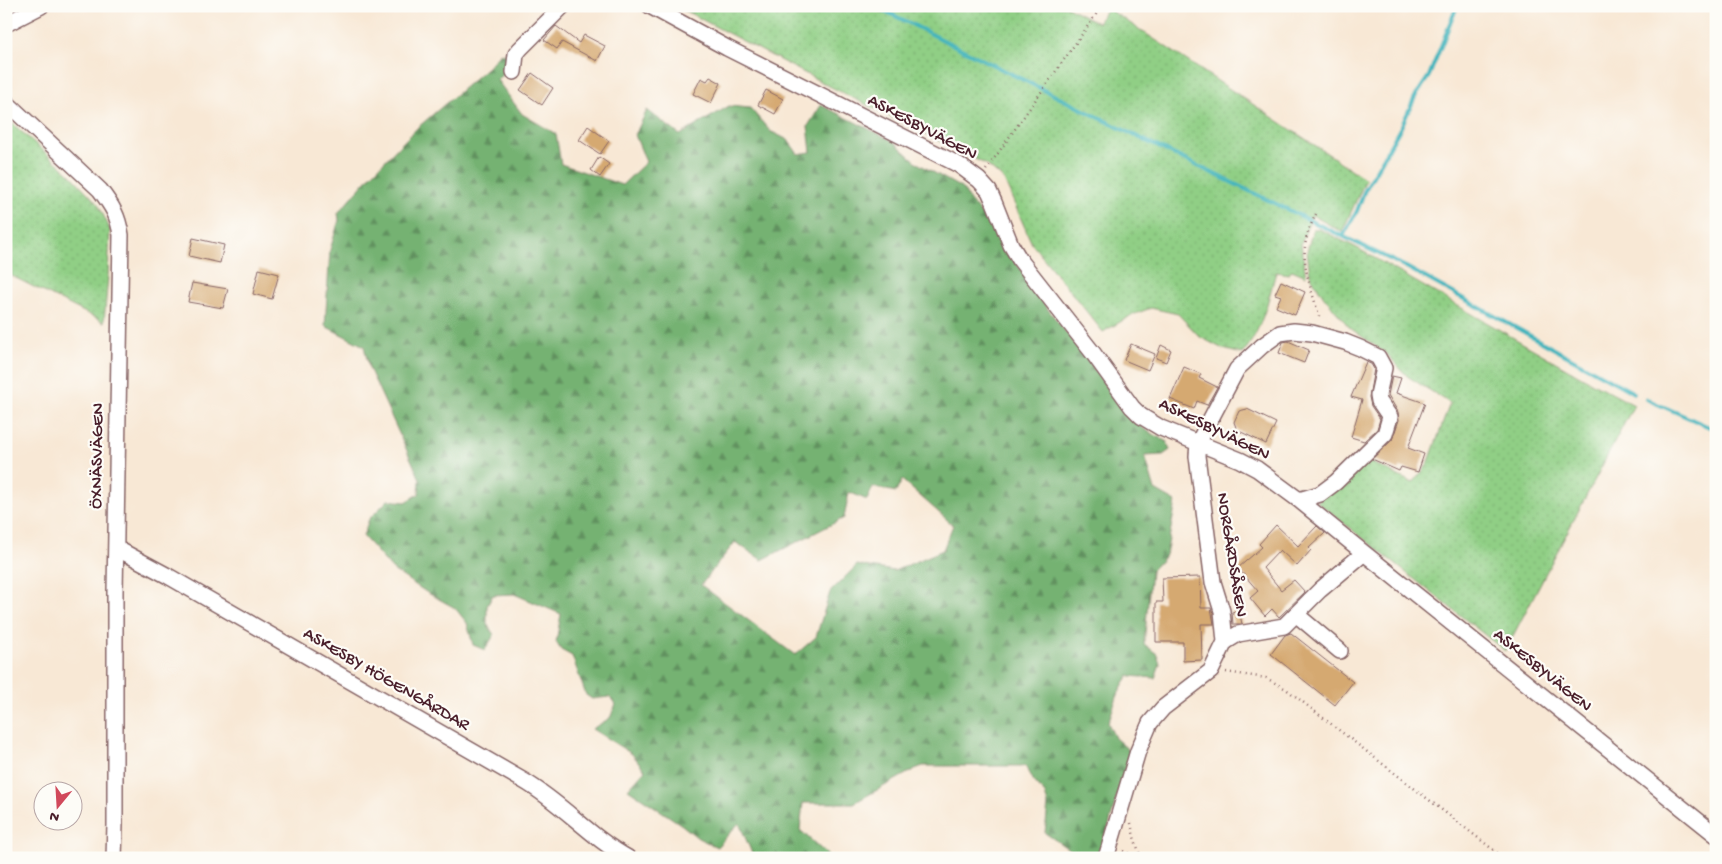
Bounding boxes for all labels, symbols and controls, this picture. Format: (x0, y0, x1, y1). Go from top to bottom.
street label: ASKESBYVÄGEN (864, 90, 980, 166)
street label: ASKESBYVÄGEN (1155, 394, 1273, 466)
street label: ÖXNÄSVÄGEN (87, 403, 109, 509)
street label: NORGÅRDSÅSEN (1211, 491, 1253, 619)
street label: ASKESBY HÖGENGÅRDAR (299, 622, 475, 737)
street label: ASKESBYVÄGEN (1488, 625, 1596, 717)
north arrow (32, 782, 82, 832)
text: N (48, 806, 62, 825)

